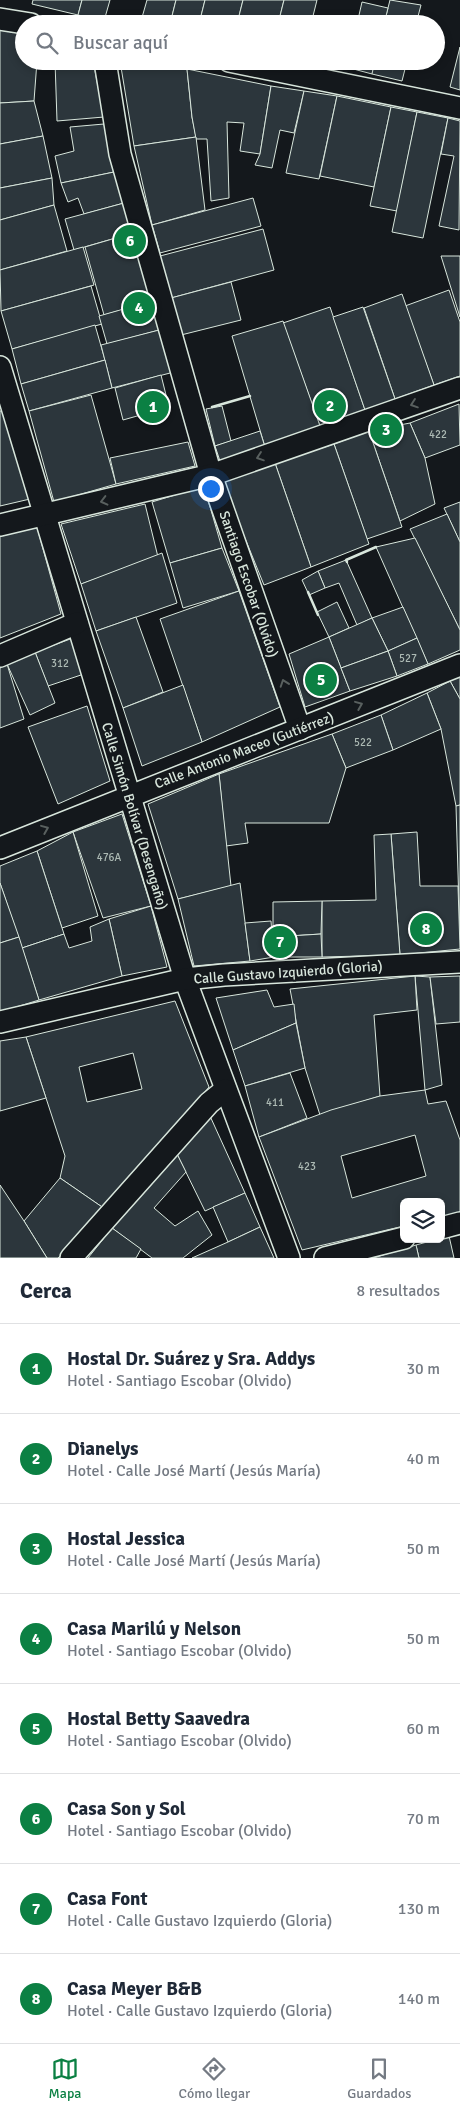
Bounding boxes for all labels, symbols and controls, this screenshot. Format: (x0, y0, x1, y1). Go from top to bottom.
search box (15, 15, 445, 70)
icon: search (33, 29, 61, 57)
text: Buscar aquí (73, 31, 168, 55)
pin: 6 (114, 222, 146, 260)
pin: 4 (123, 289, 155, 327)
pin: 2 (314, 387, 346, 425)
pin: 1 (137, 388, 169, 426)
one-way arrow (410, 398, 419, 408)
pin: 3 (370, 411, 402, 449)
house number: 422 (429, 428, 447, 441)
one-way arrow (257, 452, 265, 462)
your location (198, 476, 224, 502)
one-way arrow (99, 495, 108, 506)
street label: Santiago Escobar (Olvido) (215, 509, 282, 660)
house number: 527 (399, 652, 417, 665)
house number: 312 (51, 657, 69, 670)
pin: 5 (305, 661, 337, 699)
one-way arrow (280, 679, 290, 687)
one-way arrow (354, 701, 363, 711)
street label: Calle Antonio Maceo (Gutiérrez) (152, 708, 336, 793)
street label: Calle Simón Bolívar (Desengaño) (98, 720, 171, 912)
house number: 522 (354, 736, 372, 749)
one-way arrow (40, 825, 49, 835)
house number: 476A (97, 851, 122, 864)
pin: 8 (410, 910, 442, 948)
pin: 7 (264, 923, 296, 961)
street label: Calle Gustavo Izquierdo (Gloria) (193, 957, 383, 988)
house number: 411 (266, 1096, 284, 1109)
house number: 423 (298, 1160, 316, 1173)
map controls (400, 1198, 445, 1243)
button: layers (400, 1198, 445, 1243)
text: Cerca (20, 1278, 72, 1304)
text: 8 resultados (357, 1281, 440, 1301)
text: Hostal Dr. Suárez y Sra. Addys (67, 1347, 315, 1371)
text: 1 (32, 1359, 40, 1379)
text: 30 m (406, 1359, 440, 1379)
text: Hotel · Santiago Escobar (Olvido) (67, 1371, 292, 1391)
text: Dianelys (67, 1437, 139, 1461)
text: 2 (32, 1449, 40, 1469)
text: 40 m (406, 1449, 440, 1469)
text: Hotel · Calle José Martí (Jesús María) (67, 1461, 321, 1481)
text: Hostal Jessica (67, 1527, 185, 1551)
text: 3 (32, 1539, 40, 1559)
text: 50 m (406, 1539, 440, 1559)
text: Hotel · Calle José Martí (Jesús María) (67, 1551, 321, 1571)
text: Casa Marilú y Nelson (67, 1617, 241, 1641)
text: 4 (32, 1629, 40, 1649)
text: 50 m (406, 1629, 440, 1649)
text: Hotel · Santiago Escobar (Olvido) (67, 1641, 292, 1661)
text: Hostal Betty Saavedra (67, 1707, 250, 1731)
text: 5 (32, 1719, 40, 1739)
text: 60 m (406, 1719, 440, 1739)
text: Hotel · Santiago Escobar (Olvido) (67, 1731, 292, 1751)
text: Casa Son y Sol (67, 1797, 186, 1821)
text: 6 (32, 1809, 40, 1829)
text: 70 m (406, 1809, 440, 1829)
text: Hotel · Santiago Escobar (Olvido) (67, 1821, 292, 1841)
text: Casa Font (67, 1887, 148, 1911)
text: 7 (32, 1899, 40, 1919)
text: 130 m (398, 1899, 440, 1919)
text: Hotel · Calle Gustavo Izquierdo (Gloria) (67, 1911, 332, 1931)
text: Casa Meyer B&B (67, 1977, 202, 2001)
text: 8 (32, 1989, 40, 2009)
text: 140 m (398, 1989, 440, 2009)
text: Hotel · Calle Gustavo Izquierdo (Gloria) (67, 2001, 332, 2021)
tab: Mapa (49, 2055, 81, 2102)
tab: Cómo llegar (179, 2055, 250, 2102)
tab: Guardados (347, 2055, 411, 2102)

